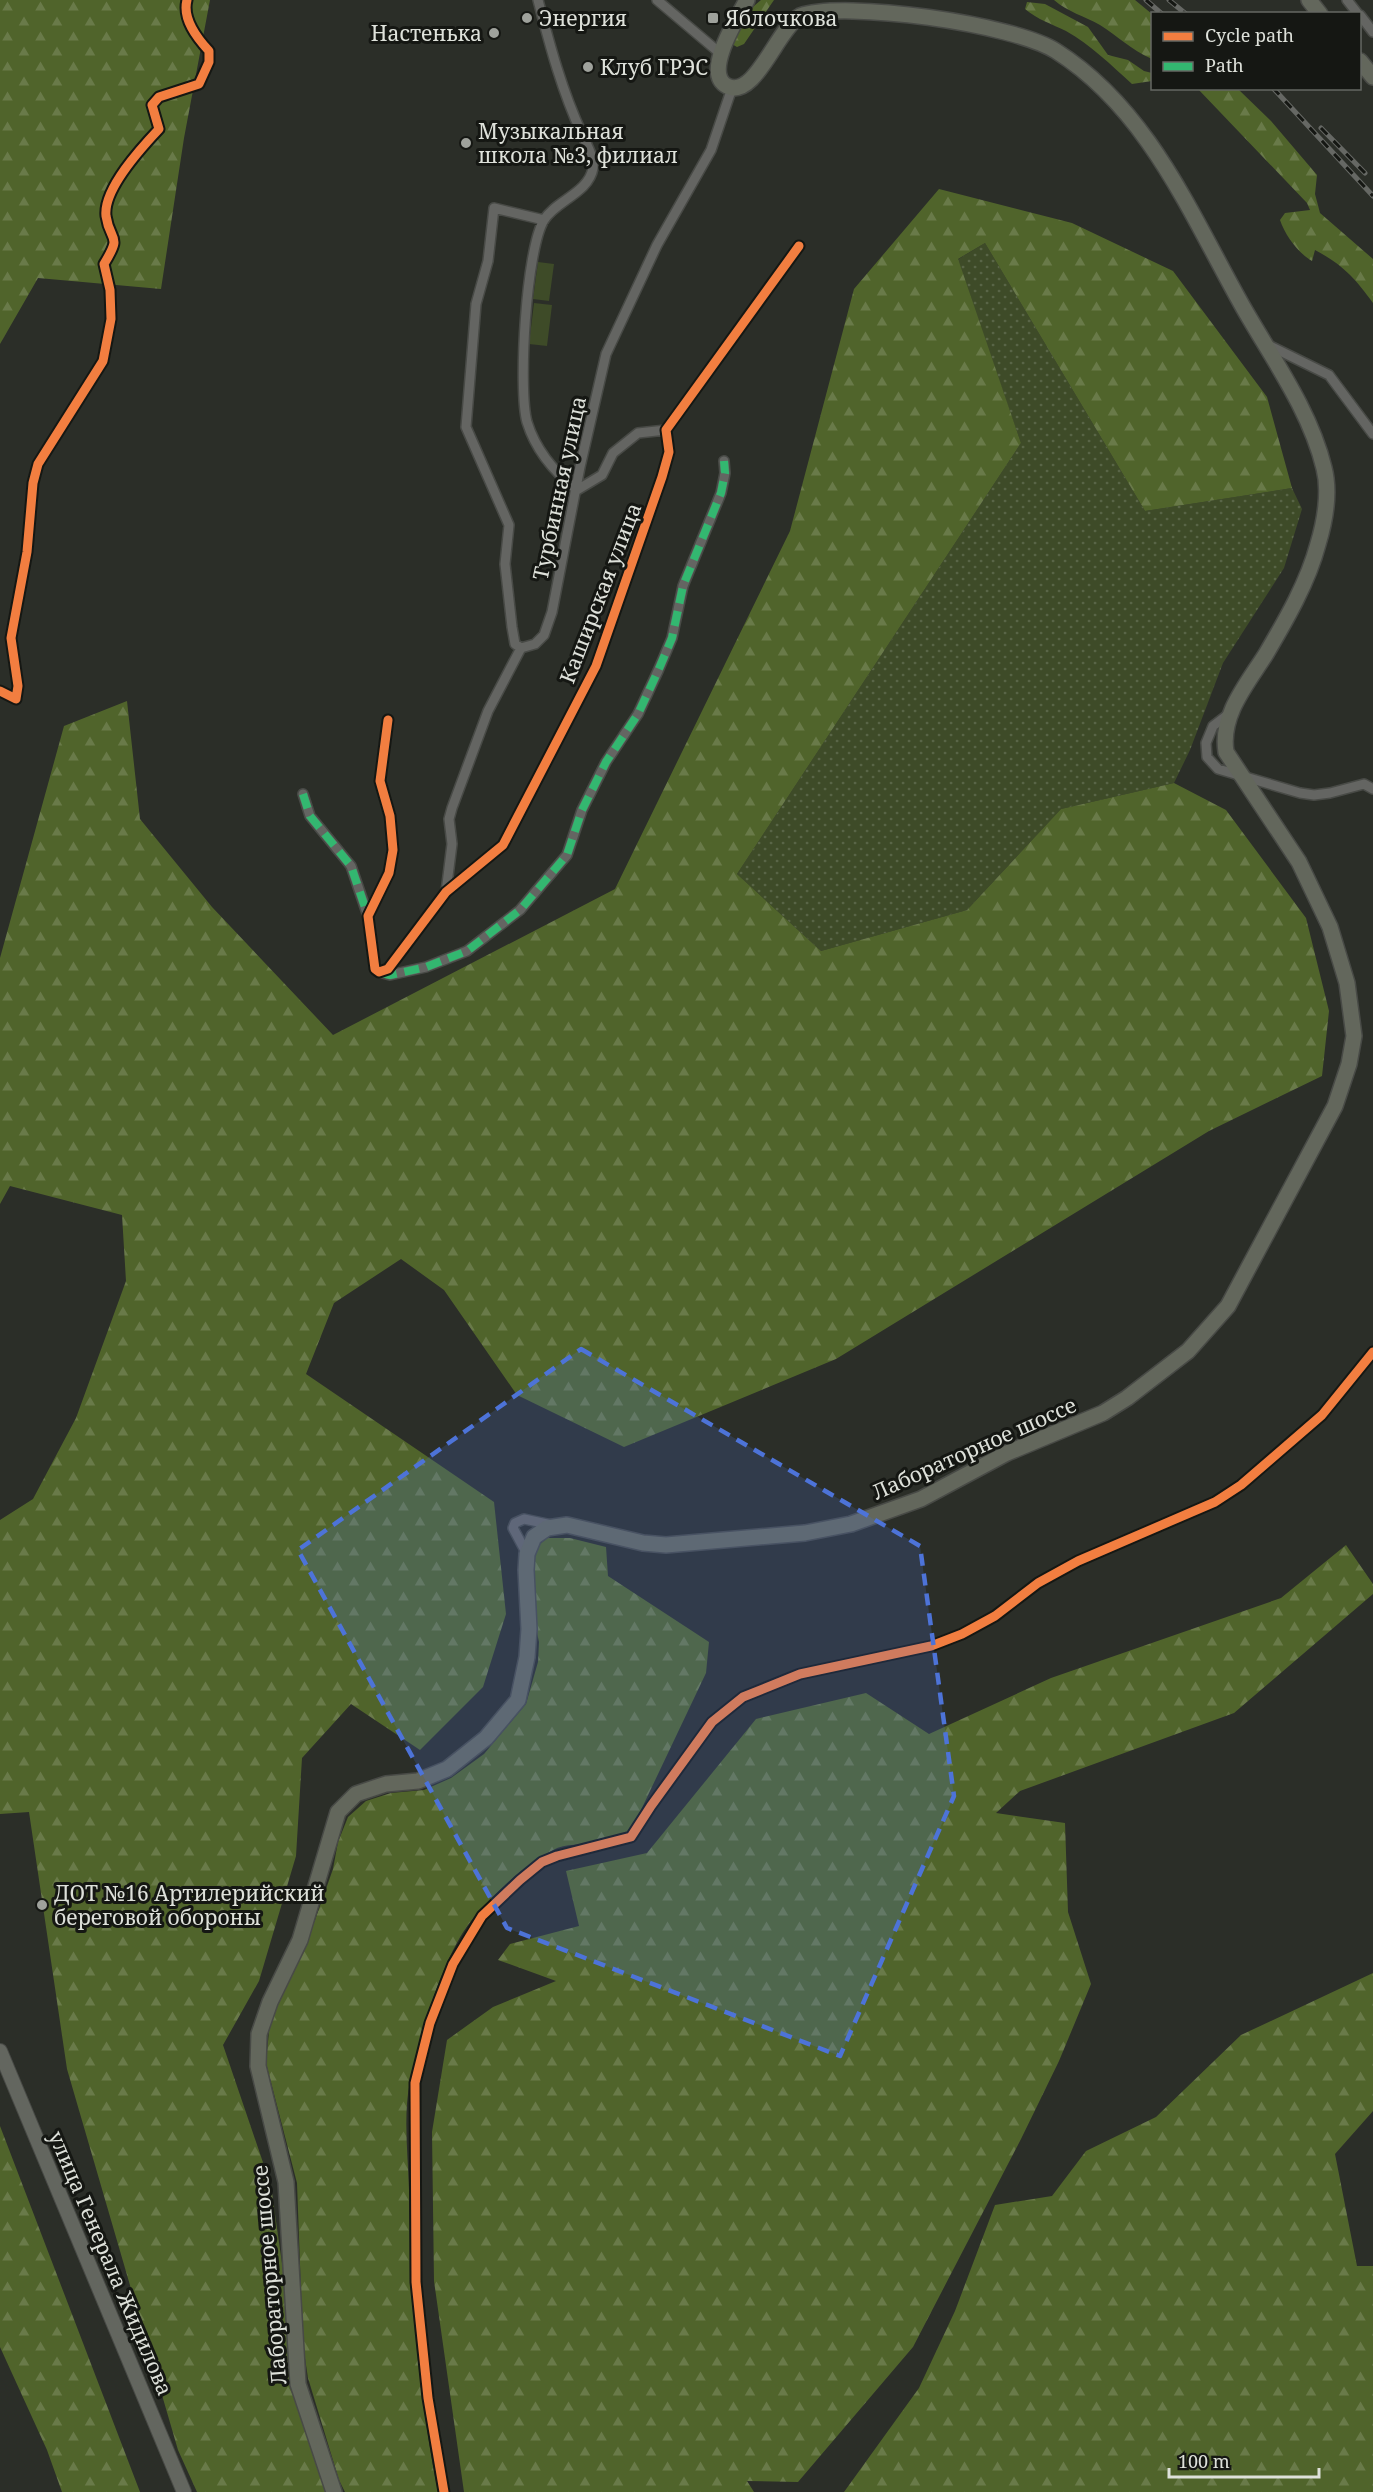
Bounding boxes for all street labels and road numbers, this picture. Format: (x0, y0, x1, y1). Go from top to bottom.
street label: Турбинная улица (526, 394, 592, 582)
street label: Каширская улица (553, 499, 647, 687)
street label: Лабораторное шоссе (868, 1390, 1080, 1506)
street label: улица Генерала Жидилова (42, 2126, 180, 2400)
street label: Лабораторное шоссе (245, 2164, 293, 2386)

